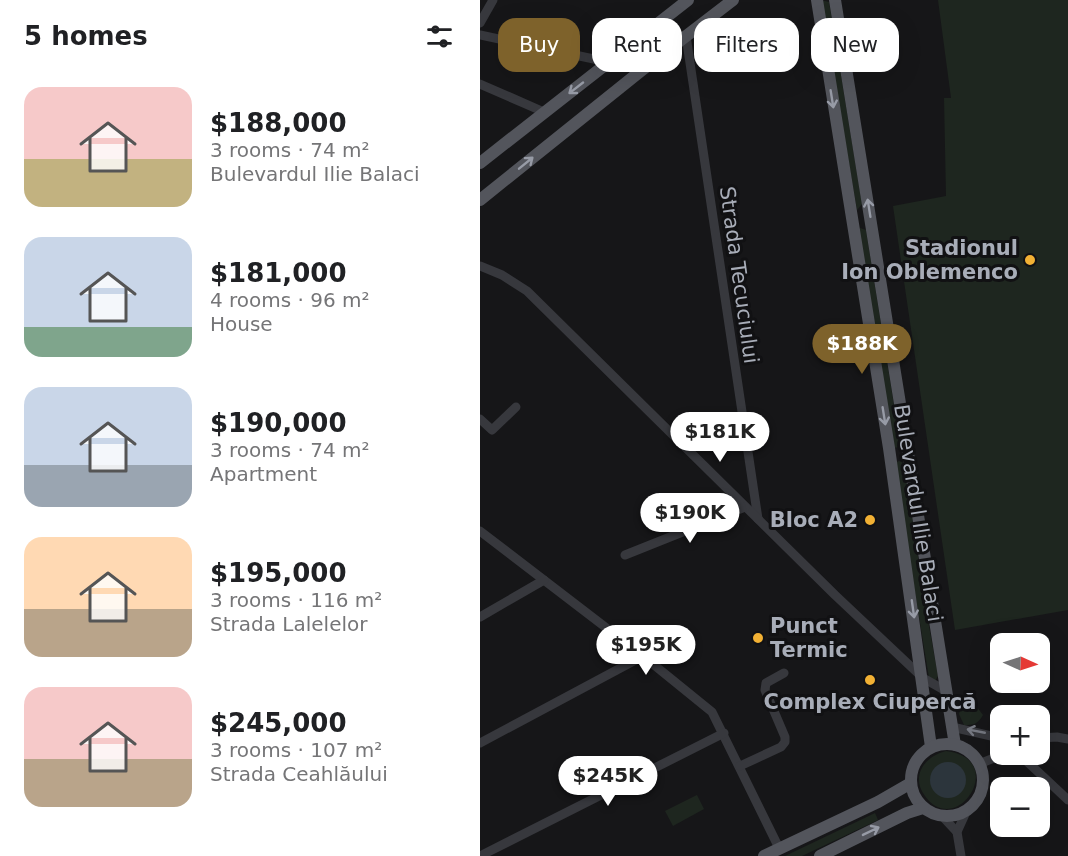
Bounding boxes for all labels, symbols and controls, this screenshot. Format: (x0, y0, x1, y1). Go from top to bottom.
chip: Buy (498, 18, 580, 72)
chip: Rent (592, 18, 682, 72)
chip: Filters (694, 18, 799, 72)
chip: New (811, 18, 899, 72)
icon: filters (423, 20, 456, 53)
text: 5 homes (24, 21, 148, 51)
one-way arrow (568, 81, 584, 94)
one-way arrow (827, 89, 838, 109)
text: $188,000 (210, 108, 347, 138)
icon: home (72, 111, 144, 183)
text: 3 rooms · 74 m² (210, 138, 370, 162)
one-way arrow (517, 157, 533, 170)
text: Bulevardul Ilie Balaci (210, 162, 420, 186)
street label: Strada Tecuciului (715, 185, 763, 365)
one-way arrow (863, 199, 874, 219)
place label: Stadionul Ion Oblemenco (841, 236, 1018, 284)
marker: Stadionul Ion Oblemenco (1023, 253, 1037, 267)
text: $181,000 (210, 258, 347, 288)
icon: home (72, 261, 144, 333)
text: 4 rooms · 96 m² (210, 288, 370, 312)
text: House (210, 312, 273, 336)
pin: $188K (820, 324, 904, 375)
text: $188K (826, 331, 898, 355)
street label: Bulevardul Ilie Balaci (889, 402, 947, 624)
one-way arrow (879, 406, 890, 425)
text: $190,000 (210, 408, 347, 438)
icon: home (72, 411, 144, 483)
pin: $181K (678, 412, 762, 463)
text: $181K (684, 419, 756, 443)
text: 3 rooms · 74 m² (210, 438, 370, 462)
text: Apartment (210, 462, 317, 486)
pin: $190K (648, 493, 732, 544)
text: $190K (654, 500, 726, 524)
place label: Bloc A2 (770, 508, 858, 532)
marker: Bloc A2 (863, 513, 877, 527)
text: $195,000 (210, 558, 347, 588)
icon: home (72, 561, 144, 633)
text: 3 rooms · 116 m² (210, 588, 382, 612)
one-way arrow (907, 599, 918, 618)
text: Strada Lalelelor (210, 612, 367, 636)
place label: Punct Termic (770, 614, 848, 662)
pin: $195K (604, 625, 688, 676)
marker: Punct Termic (751, 631, 765, 645)
text: $195K (610, 632, 682, 656)
north arrow (990, 633, 1050, 693)
map controls (990, 633, 1050, 837)
marker: Complex Ciupercă (863, 673, 877, 687)
place label: Complex Ciupercă (764, 690, 976, 714)
button: + (990, 705, 1050, 765)
text: $245,000 (210, 708, 347, 738)
icon: home (72, 711, 144, 783)
one-way arrow (967, 725, 987, 736)
text: 3 rooms · 107 m² (210, 738, 382, 762)
pin: $245K (566, 756, 650, 807)
text: Strada Ceahlăului (210, 762, 388, 786)
text: $245K (572, 763, 644, 787)
button: − (990, 777, 1050, 837)
one-way arrow (862, 825, 880, 836)

